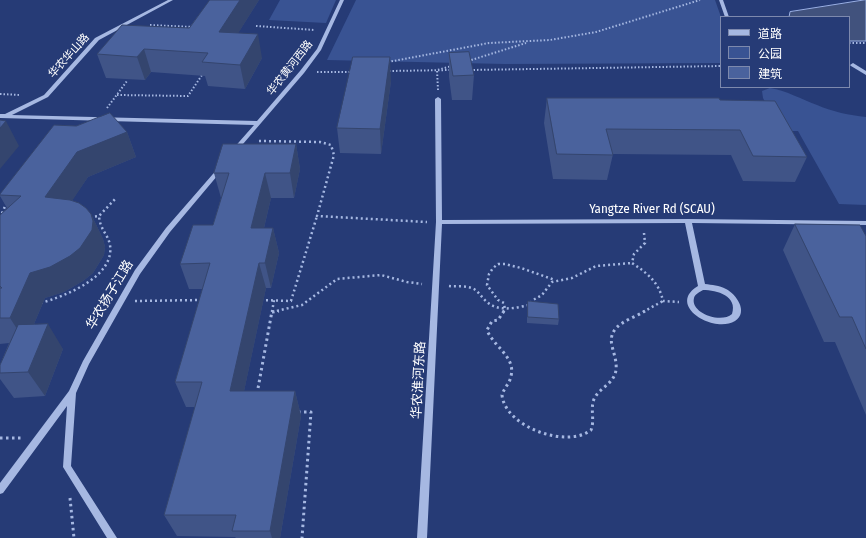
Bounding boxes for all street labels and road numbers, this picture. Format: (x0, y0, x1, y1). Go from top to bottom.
street label: 华农华山路 (46, 31, 92, 81)
street label: 华农黄河西路 (264, 38, 316, 98)
street label: Yangtze River Rd (SCAU) (589, 201, 715, 217)
street label: 华农扬子江路 (83, 258, 137, 332)
street label: 华农淮河东路 (409, 341, 429, 419)

